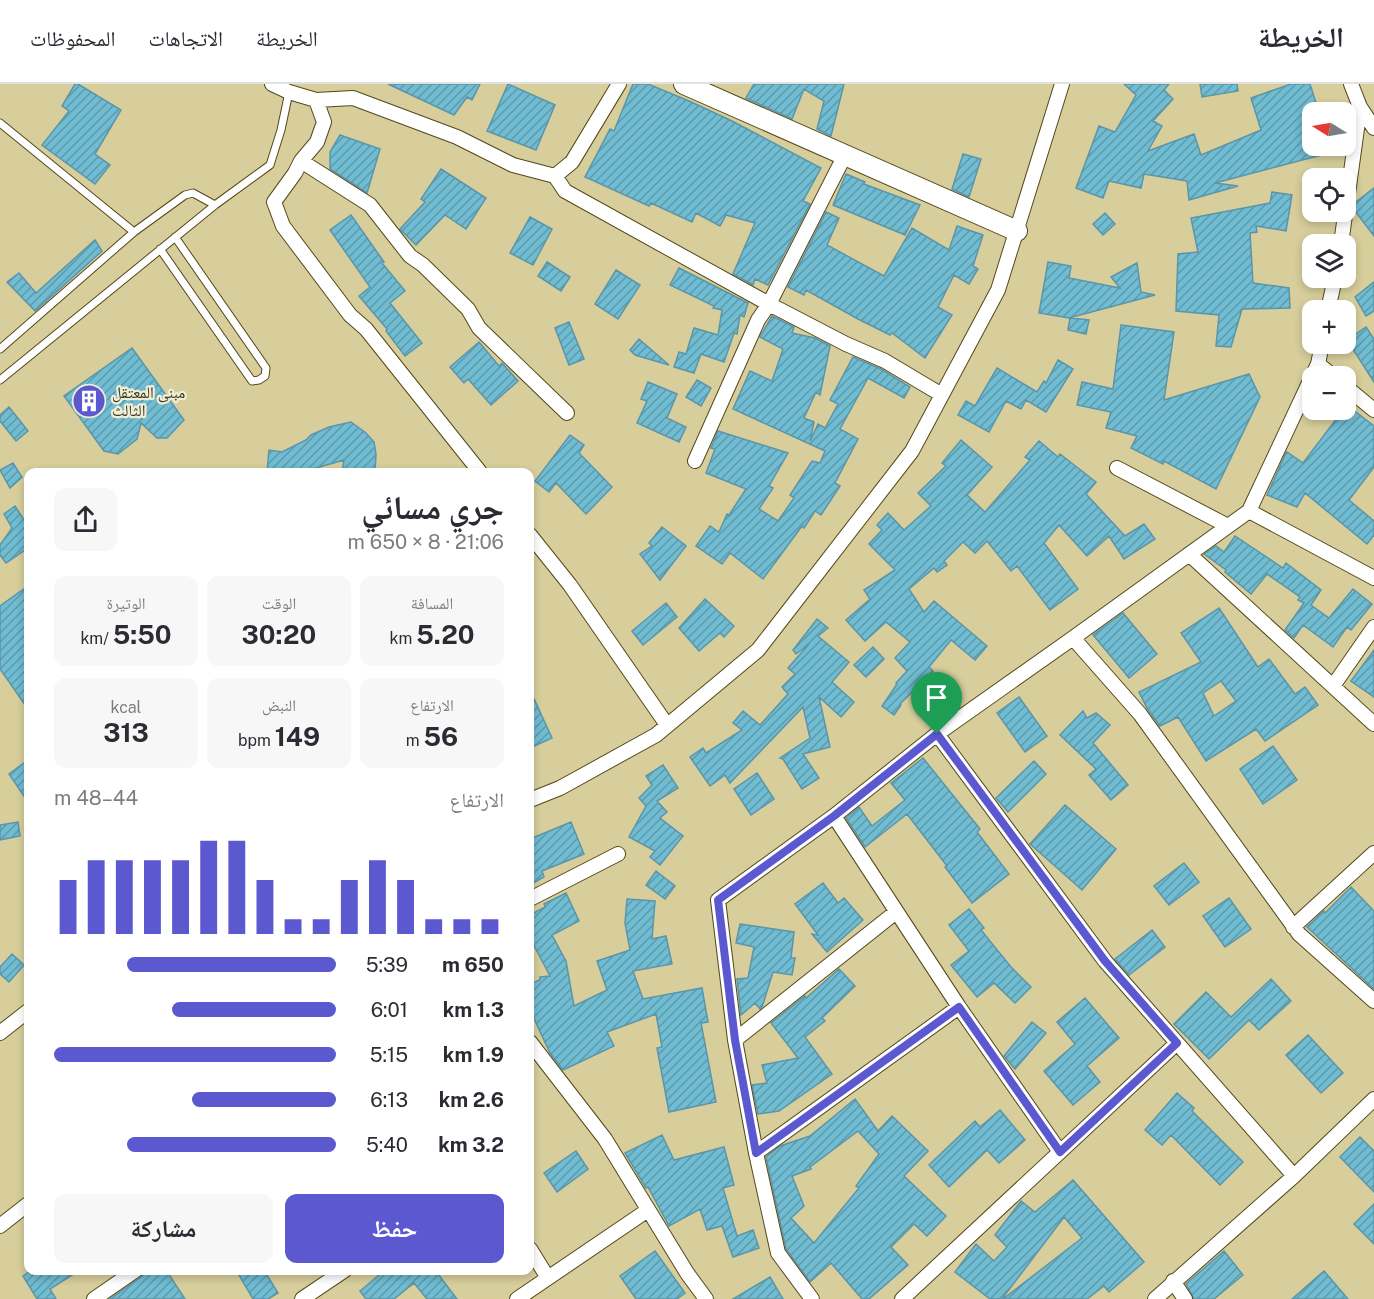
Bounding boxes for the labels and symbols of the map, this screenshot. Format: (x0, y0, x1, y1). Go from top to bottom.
north arrow (1302, 102, 1356, 156)
building icon: مبنى المعتقل الثالث (71, 383, 107, 419)
place label: مبنى المعتقل الثالث (112, 383, 185, 420)
pin (911, 672, 962, 734)

